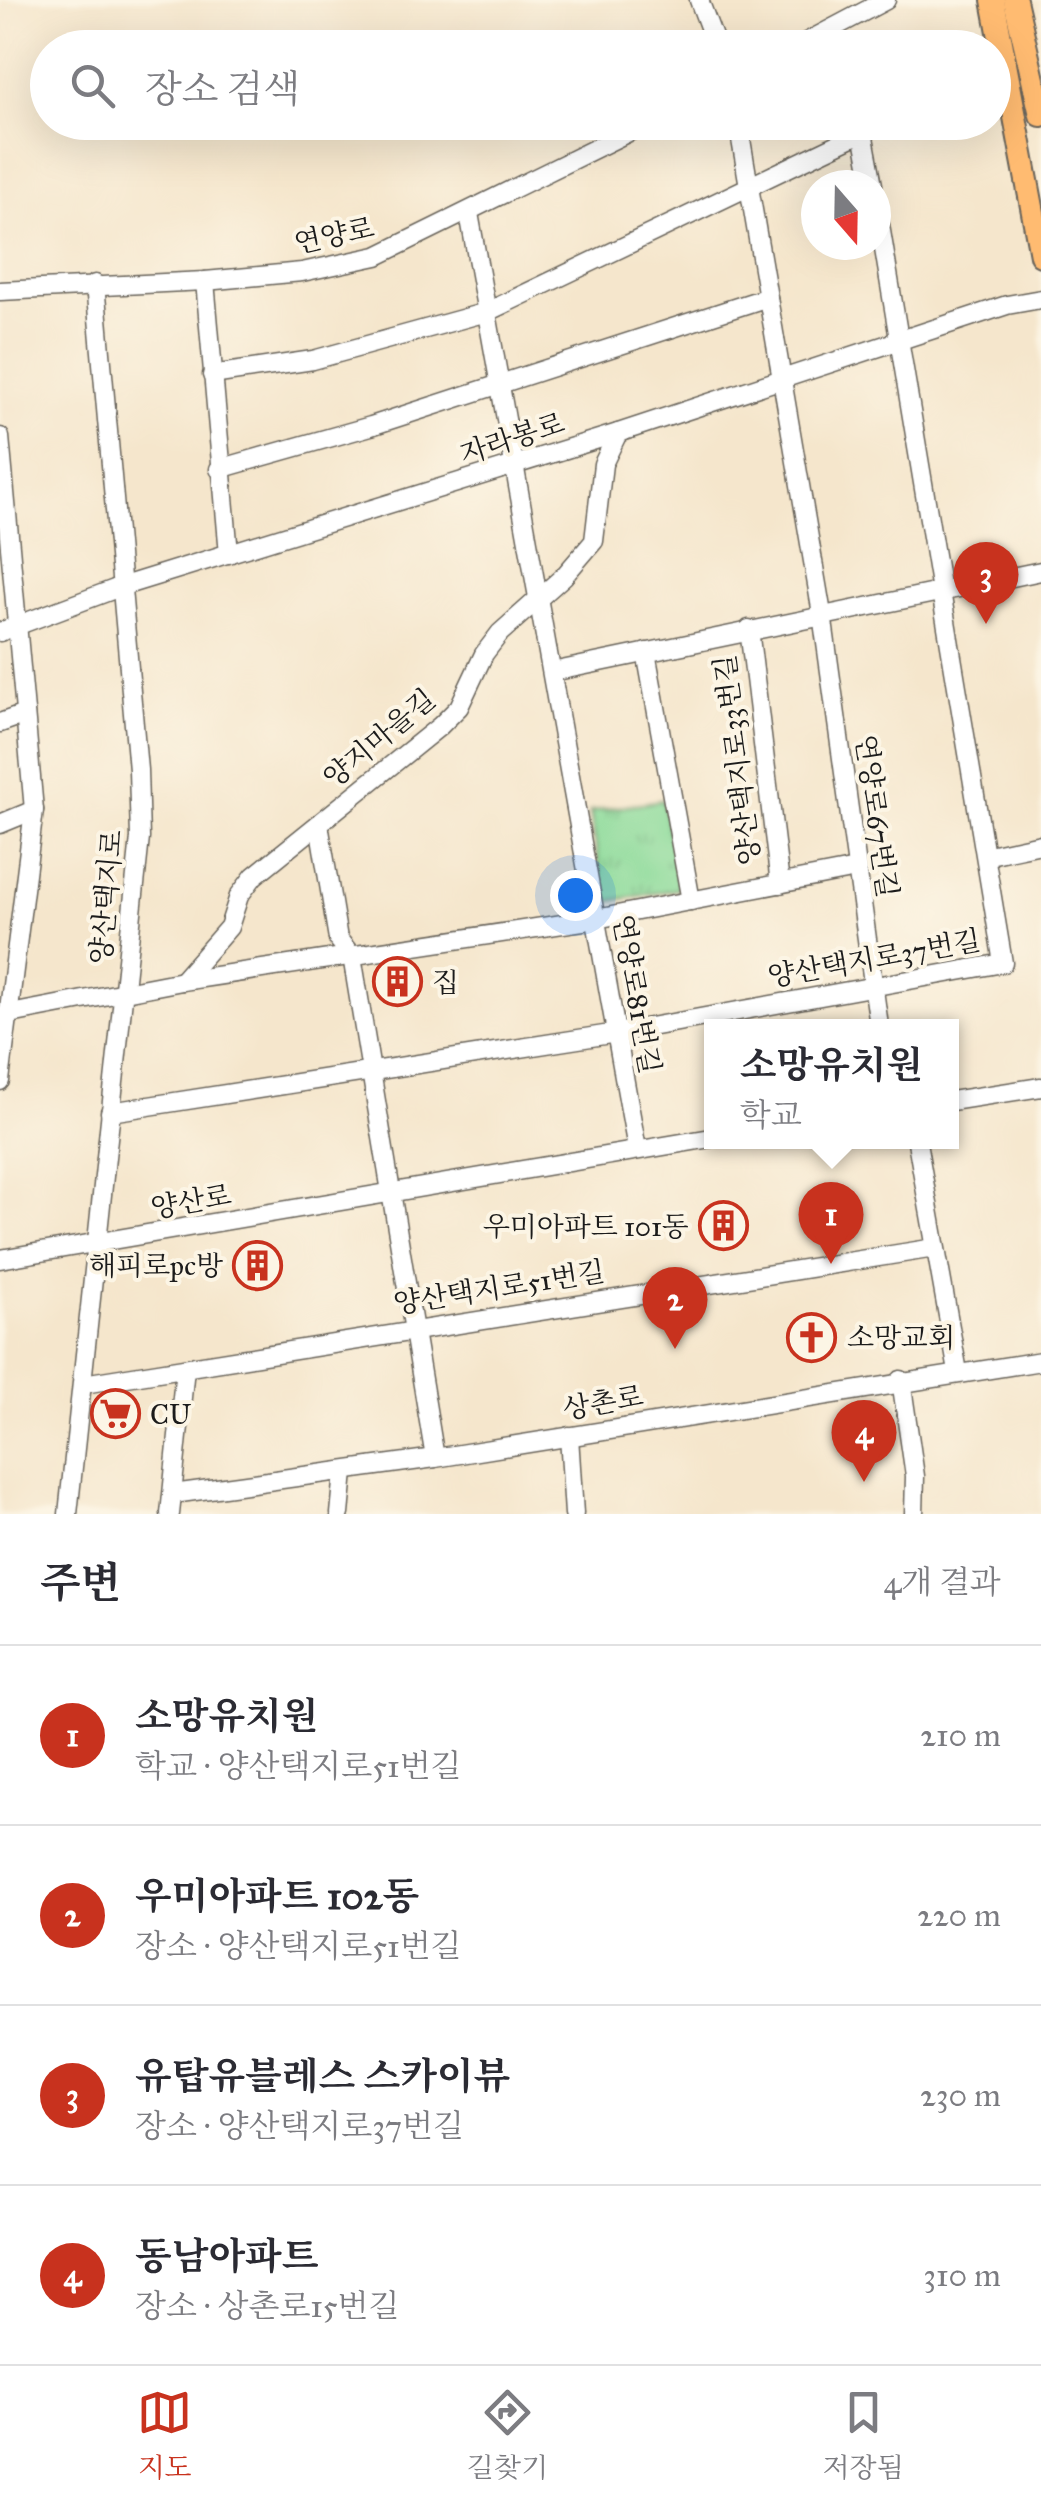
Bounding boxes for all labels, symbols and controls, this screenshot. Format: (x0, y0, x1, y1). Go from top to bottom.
search box (30, 30, 1011, 140)
icon: search (65, 58, 120, 113)
text: 장소 검색 (145, 66, 300, 112)
north arrow (801, 170, 891, 260)
street label: 연양로 (291, 210, 377, 261)
street label: 자라봉로 (455, 405, 569, 472)
pin: 3 (954, 542, 1018, 624)
street label: 양산택지로33번길 (707, 653, 768, 867)
street label: 양지마을길 (316, 682, 442, 795)
street label: 연양로67번길 (848, 732, 905, 900)
street label: 양산택지로 (83, 828, 130, 966)
your location (550, 870, 601, 921)
street label: 연양로81번길 (605, 912, 668, 1077)
street label: 양산택지로37번길 (765, 923, 983, 994)
building icon: 집 (371, 956, 423, 1008)
place label: 집 (432, 965, 459, 1000)
popup (704, 1019, 959, 1149)
text: 소망유치원 (740, 1042, 923, 1088)
text: 학교 (740, 1096, 802, 1135)
street label: 양산로 (148, 1177, 234, 1226)
pin: 1 (798, 1182, 864, 1264)
building icon: 우미아파트 101동 (698, 1200, 750, 1252)
place label: 우미아파트 101동 (483, 1209, 689, 1244)
building icon: 해피로pc방 (232, 1239, 284, 1291)
place label: 해피로pc방 (89, 1248, 223, 1283)
street label: 양산택지로51번길 (391, 1254, 607, 1321)
pin: 2 (642, 1266, 708, 1349)
church icon: 소망교회 (786, 1311, 838, 1363)
place label: 소망교회 (847, 1320, 955, 1355)
street label: 상촌로 (560, 1378, 646, 1427)
supermarket icon: CU (89, 1388, 141, 1440)
place label: CU (150, 1397, 192, 1432)
pin: 4 (832, 1400, 896, 1482)
text: 주변 (40, 1557, 121, 1609)
text: 4개 결과 (884, 1563, 1001, 1602)
text: 소망유치원 (135, 1693, 319, 1739)
text: 1 (66, 1716, 79, 1755)
text: 210 m (920, 1716, 1001, 1755)
text: 학교 · 양산택지로51번길 (135, 1747, 462, 1786)
text: 우미아파트 102동 (135, 1873, 419, 1919)
text: 2 (65, 1896, 80, 1935)
text: 220 m (917, 1896, 1001, 1935)
text: 장소 · 양산택지로51번길 (135, 1927, 462, 1966)
text: 유탑유블레스 스카이뷰 (135, 2053, 510, 2099)
text: 3 (66, 2076, 79, 2115)
text: 230 m (920, 2076, 1001, 2115)
text: 장소 · 양산택지로37번길 (135, 2107, 464, 2146)
text: 동남아파트 (135, 2233, 319, 2279)
text: 4 (64, 2256, 81, 2295)
text: 310 m (923, 2256, 1001, 2295)
text: 장소 · 상촌로15번길 (135, 2287, 399, 2326)
tab: 지도 (137, 2385, 192, 2485)
tab: 길찾기 (467, 2385, 548, 2485)
tab: 저장됨 (823, 2385, 904, 2485)

